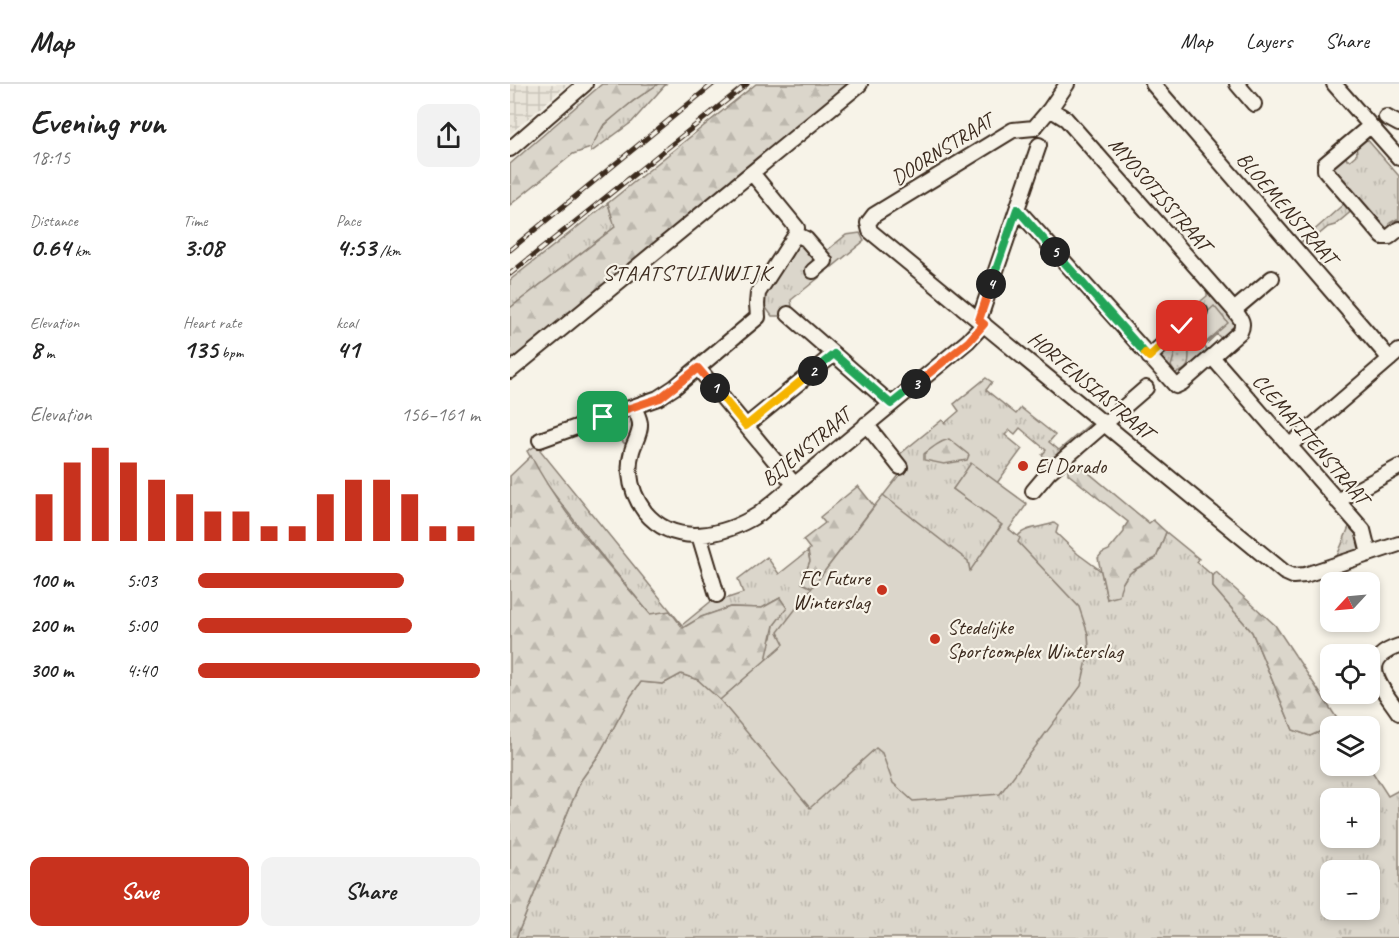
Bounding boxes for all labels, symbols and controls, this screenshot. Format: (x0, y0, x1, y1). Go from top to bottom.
text: Map (30, 24, 73, 59)
text: Map (1180, 28, 1213, 54)
text: Layers (1246, 28, 1292, 54)
text: Share (1325, 28, 1369, 54)
text: Evening run (30, 101, 165, 143)
button: share (417, 104, 480, 167)
street label: DOORNSTRAAT (886, 105, 1001, 191)
street label: MYOSOTISSTRAAT (1103, 132, 1220, 261)
text: 18:15 (30, 145, 70, 170)
street label: BLOEMENSTRAAT (1231, 146, 1346, 274)
text: Distance (30, 211, 78, 231)
text: Time (183, 211, 207, 231)
text: Pace (336, 211, 361, 231)
text: 0.64 (30, 231, 71, 264)
text: 3:08 (183, 231, 223, 264)
text: 4:53 (336, 231, 376, 264)
pin: 5 (1040, 237, 1070, 267)
text: km (71, 241, 90, 261)
text: /km (376, 241, 401, 261)
text: 5 (1052, 242, 1058, 262)
district label: STAATSTUINWIJK (603, 259, 774, 287)
pin: 4 (976, 269, 1006, 299)
text: 4 (987, 274, 995, 294)
pin (1156, 300, 1207, 351)
icon: check (1165, 309, 1198, 342)
text: Elevation (30, 313, 79, 333)
text: Heart rate (183, 313, 241, 333)
text: kcal (336, 313, 357, 333)
street label: HORTENSIASTRAAT (1023, 325, 1163, 448)
text: 8 (30, 333, 42, 366)
text: 135 (183, 333, 218, 366)
text: 41 (336, 333, 359, 366)
text: m (42, 343, 55, 363)
text: bpm (218, 343, 244, 363)
pin: 2 (798, 356, 828, 386)
text: 2 (809, 361, 817, 381)
street label: CLEMATITENSTRAAT (1247, 368, 1378, 513)
pin: 3 (901, 369, 931, 399)
pin: 1 (700, 373, 730, 403)
text: 3 (912, 374, 920, 394)
text: 1 (711, 378, 719, 398)
pin (577, 391, 628, 442)
street label: BIJENSTRAAT (756, 399, 859, 492)
icon: arrive (586, 400, 619, 433)
text: Elevation (30, 402, 92, 427)
text: 156–161 m (401, 402, 480, 427)
place label: El Dorado (1035, 453, 1108, 479)
marker: El Dorado (1016, 459, 1030, 473)
place label: FC Future Winterslag (793, 565, 872, 615)
text: 100 m (30, 568, 73, 593)
text: 5:03 (126, 568, 157, 593)
north arrow (1320, 572, 1380, 632)
map controls (1320, 572, 1380, 920)
marker: FC Future Winterslag (875, 583, 889, 597)
text: 200 m (30, 613, 73, 638)
text: 5:00 (126, 613, 157, 638)
place label: Stedelijke Sportcomplex Winterslag (947, 614, 1124, 664)
marker: Stedelijke Sportcomplex Winterslag (928, 632, 942, 646)
button: locate (1320, 644, 1380, 704)
text: 300 m (30, 658, 73, 683)
text: 4:40 (126, 658, 157, 683)
button: layers (1320, 716, 1380, 776)
button: + (1320, 788, 1380, 848)
button: Save (30, 857, 249, 926)
button: Share (261, 857, 480, 926)
button: − (1320, 860, 1380, 920)

